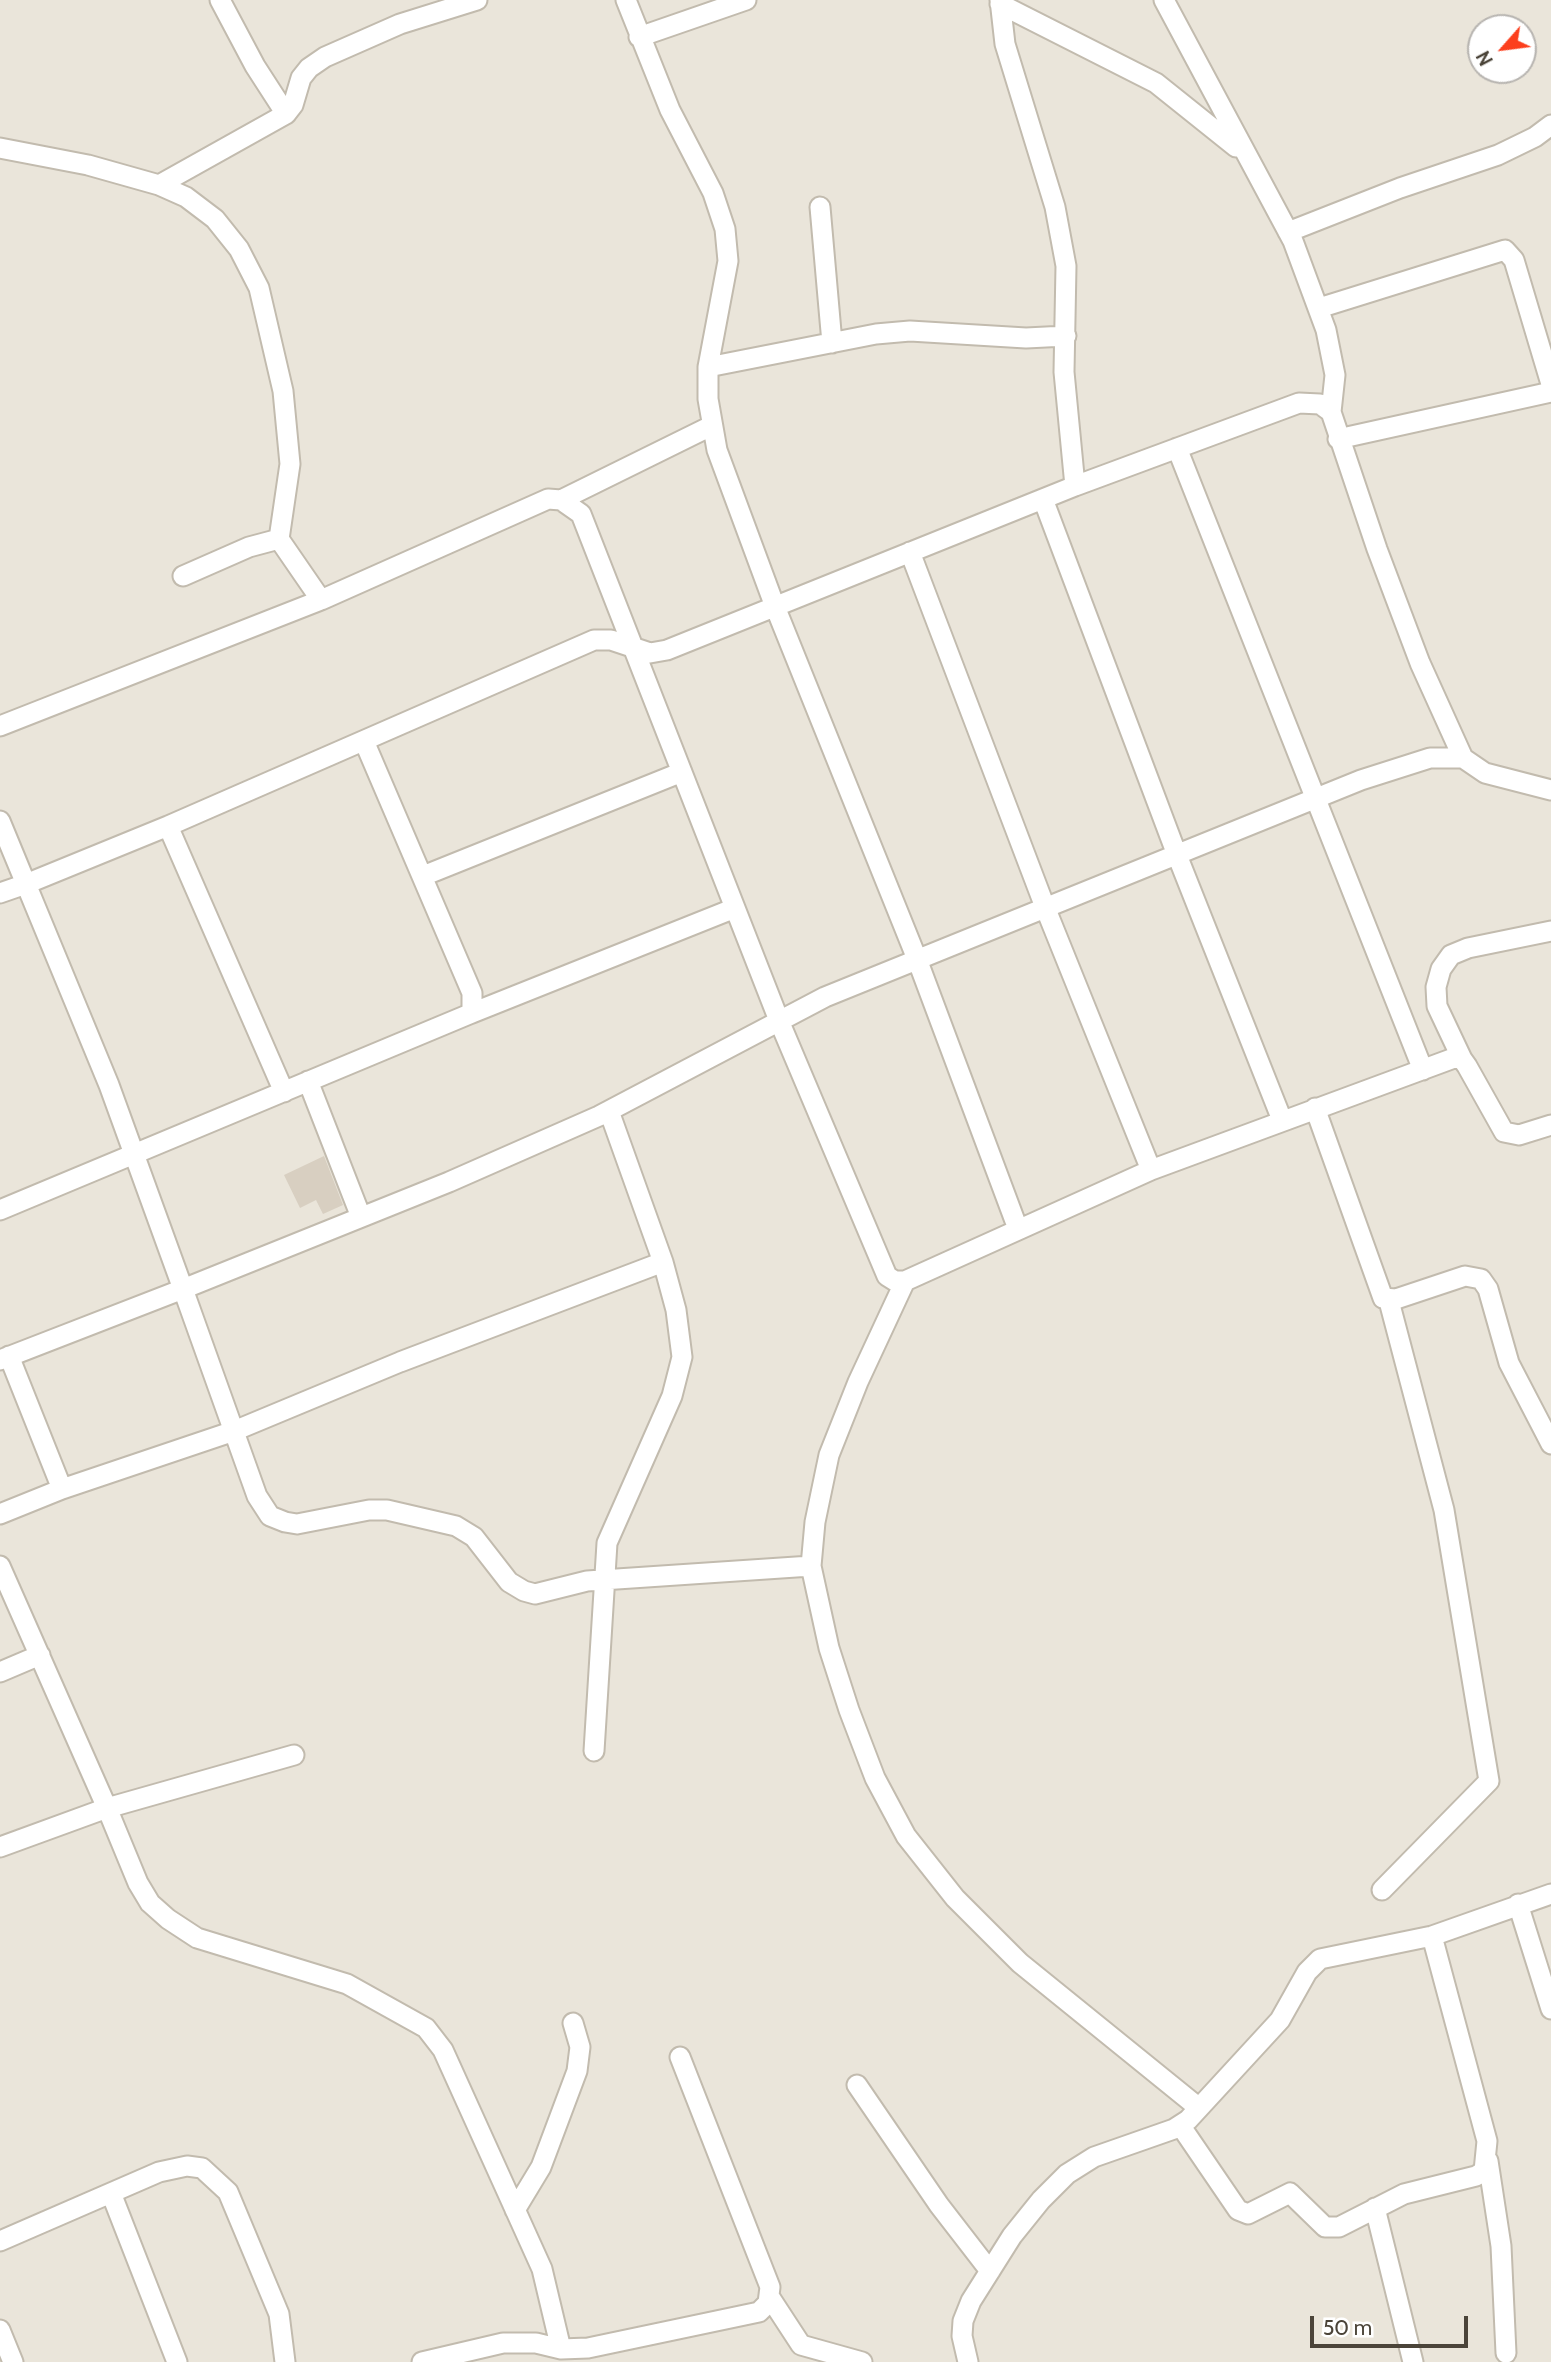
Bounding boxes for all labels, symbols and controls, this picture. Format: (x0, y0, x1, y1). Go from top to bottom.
north arrow (1467, 14, 1537, 84)
text: N (1471, 47, 1498, 69)
scale bar (1313, 2302, 1470, 2346)
text: 50 m (1323, 2315, 1372, 2340)

